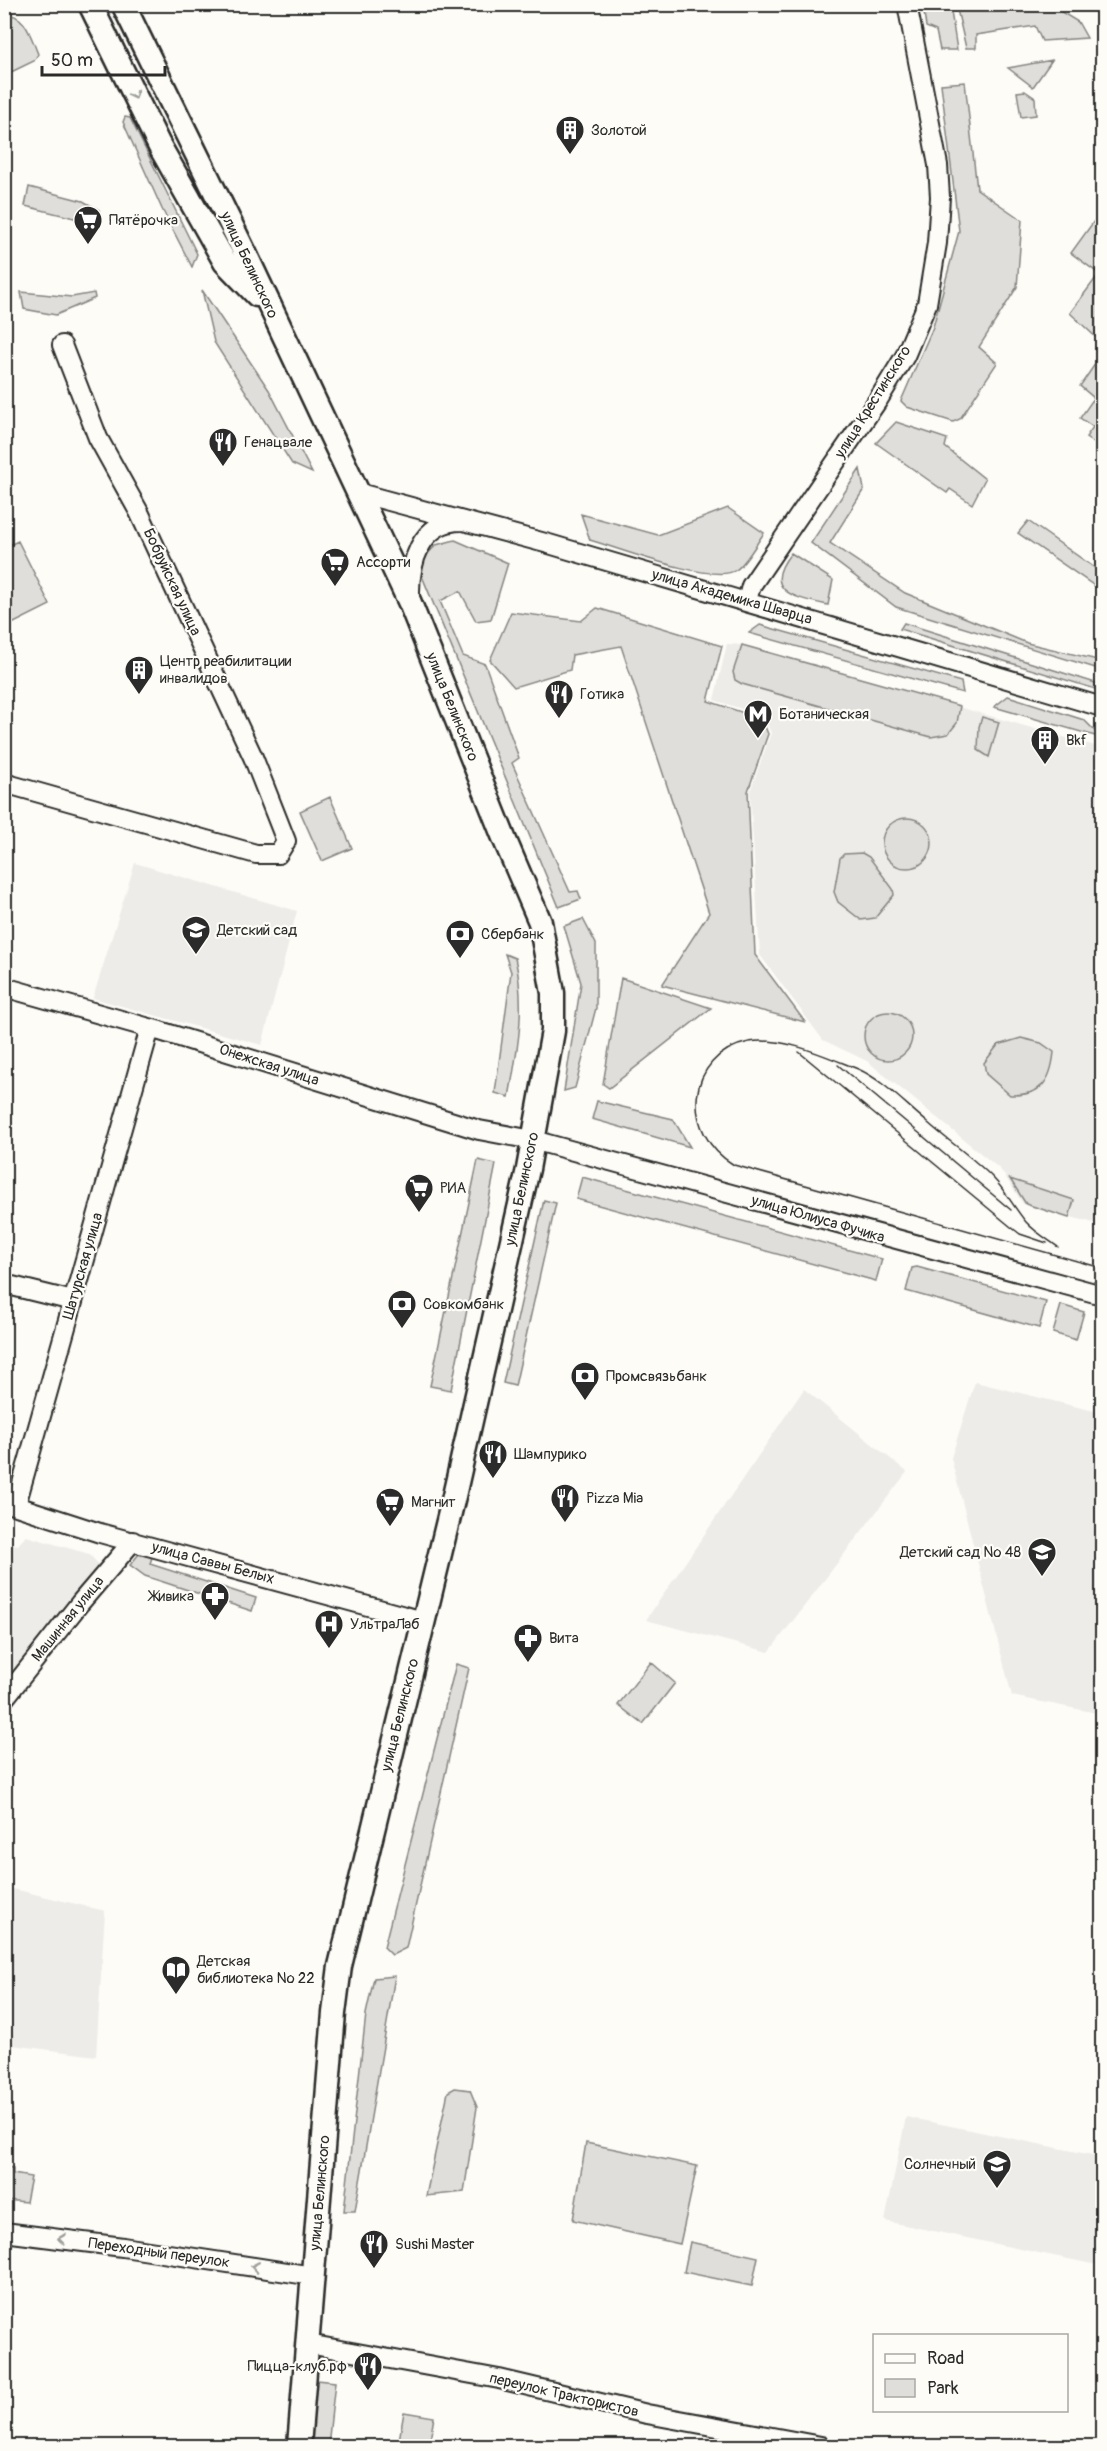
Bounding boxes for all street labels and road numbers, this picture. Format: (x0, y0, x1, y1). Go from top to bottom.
street label: улица Белинского (216, 208, 282, 321)
street label: улица Крестинского (830, 342, 915, 463)
street label: Бобруйская улица (139, 525, 205, 639)
street label: улица Академика Шварца (649, 565, 814, 629)
street label: улица Белинского (421, 649, 482, 764)
street label: Онежская улица (217, 1040, 321, 1090)
street label: улица Белинского (500, 1130, 543, 1249)
street label: улица Юлиуса Фучика (748, 1191, 887, 1247)
street label: Шатурская улица (59, 1210, 107, 1322)
street label: улица Саввы Белых (149, 1537, 276, 1588)
street label: Машинная улица (28, 1572, 108, 1666)
street label: улица Белинского (377, 1657, 423, 1774)
street label: улица Белинского (305, 2135, 335, 2252)
street label: Переходный переулок (87, 2234, 231, 2272)
street label: переулок Трактористов (488, 2369, 640, 2421)

